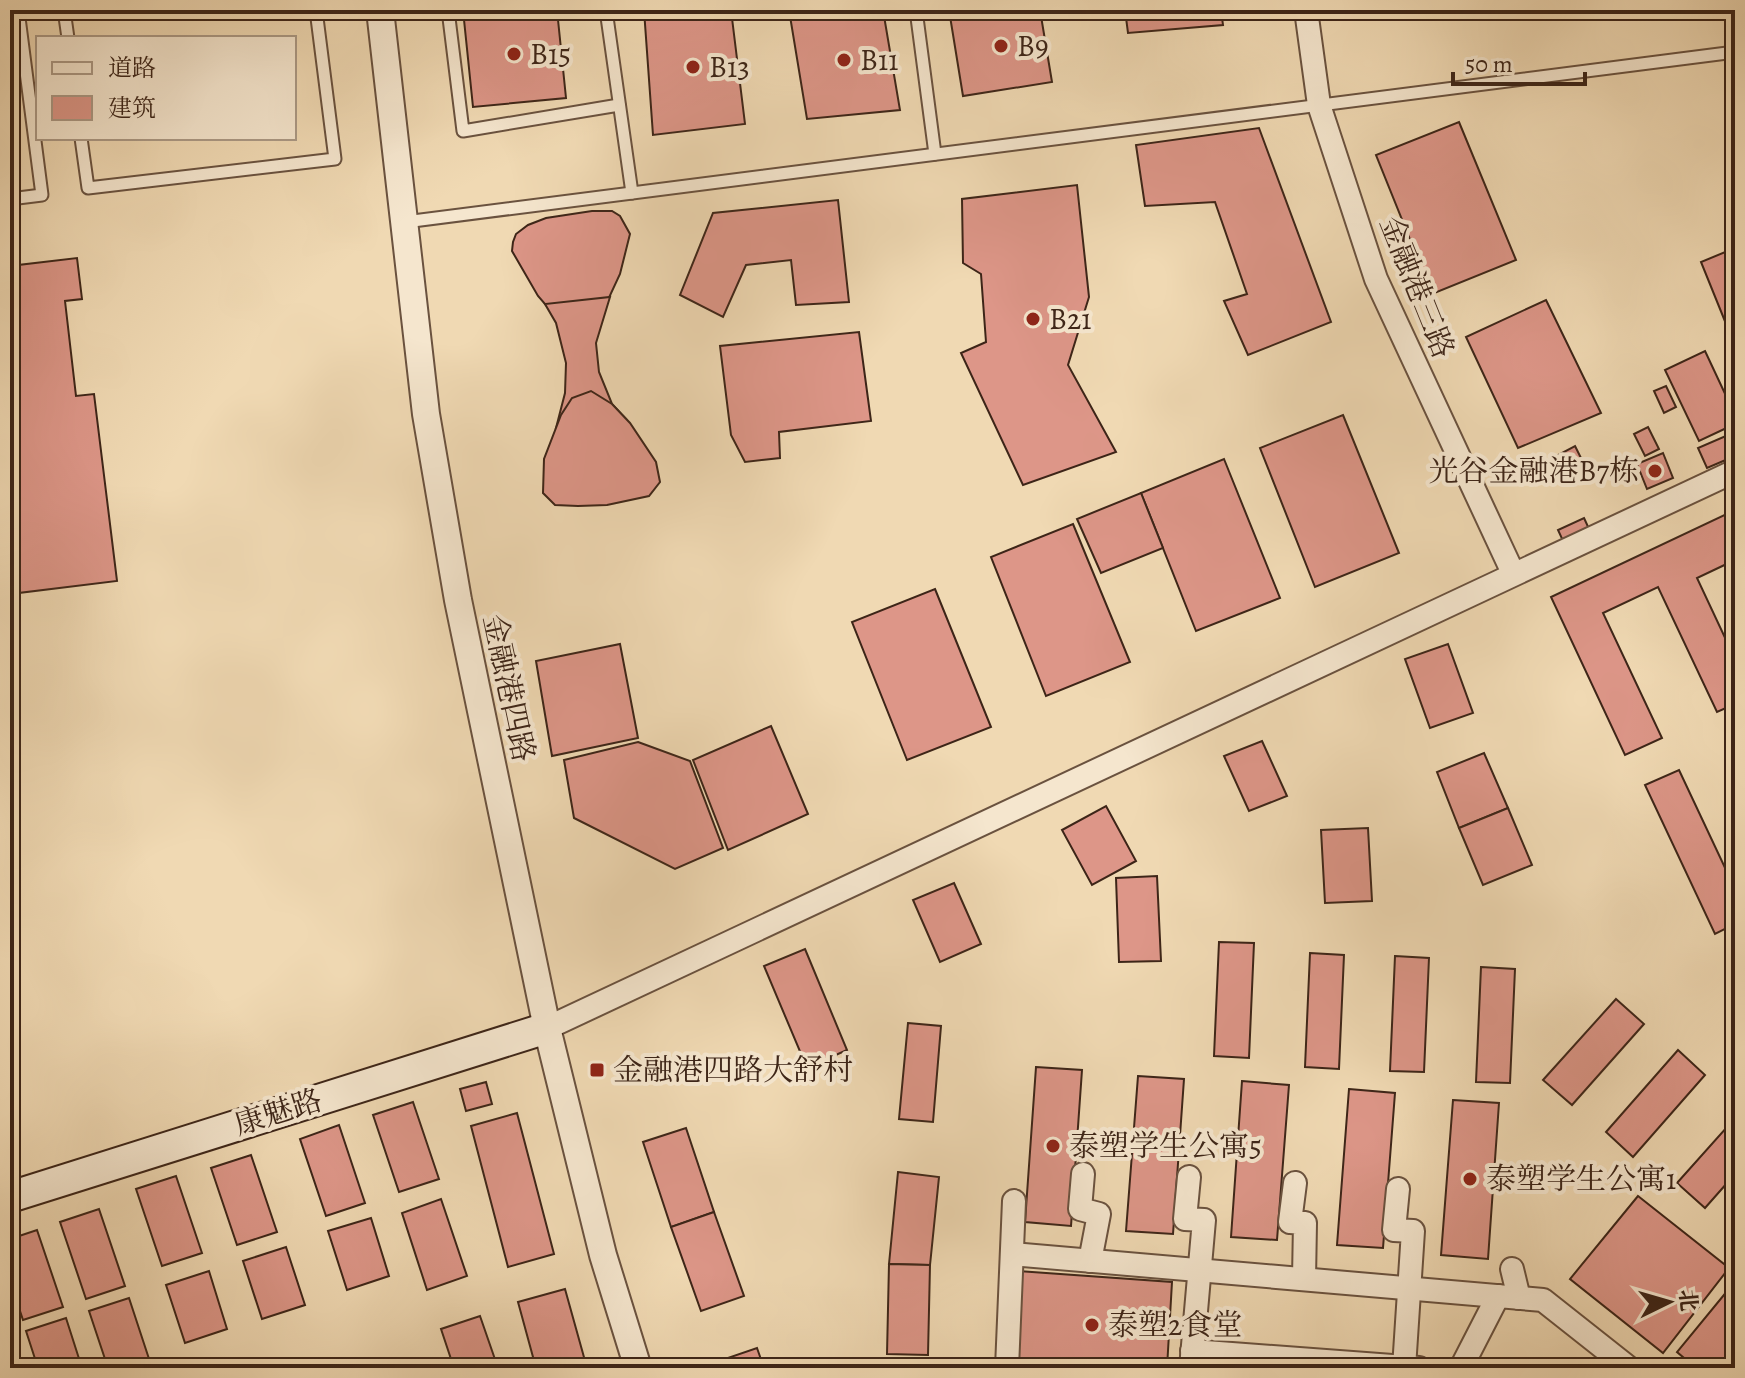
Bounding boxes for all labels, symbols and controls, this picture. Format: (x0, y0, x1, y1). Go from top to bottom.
place label: B9 (1017, 26, 1049, 66)
place label: B15 (530, 34, 571, 74)
legend (36, 36, 296, 140)
scale bar (1453, 36, 1585, 86)
marker: B9 (992, 37, 1010, 55)
place label: B11 (860, 40, 898, 80)
marker: B15 (505, 45, 523, 63)
place label: B13 (709, 47, 750, 87)
text: 50 m (1465, 48, 1513, 80)
marker: B11 (835, 51, 853, 69)
text: 道路 (108, 52, 156, 84)
marker: B13 (684, 58, 702, 76)
text: 建筑 (108, 92, 156, 124)
street label: 金融港三路 (1370, 210, 1464, 364)
place label: B21 (1049, 299, 1091, 339)
marker: B21 (1024, 310, 1042, 328)
place label: 光谷金融港B7栋 (1428, 451, 1639, 491)
marker: 光谷金融港B7栋 (1646, 462, 1664, 480)
street label: 金融港四路 (474, 610, 544, 766)
place label: 金融港四路大舒村 (613, 1050, 853, 1090)
marker: 金融港四路大舒村 (588, 1061, 606, 1079)
street label: 康魅路 (229, 1080, 327, 1144)
place label: 泰塑学生公寓5 (1069, 1126, 1262, 1166)
marker: 泰塑学生公寓5 (1044, 1137, 1062, 1155)
place label: 泰塑学生公寓1 (1486, 1159, 1676, 1199)
marker: 泰塑学生公寓1 (1461, 1170, 1479, 1188)
north arrow (1629, 1262, 1709, 1342)
text: 北 (1672, 1288, 1704, 1313)
place label: 泰塑2食堂 (1108, 1305, 1242, 1345)
marker: 泰塑2食堂 (1083, 1316, 1101, 1334)

